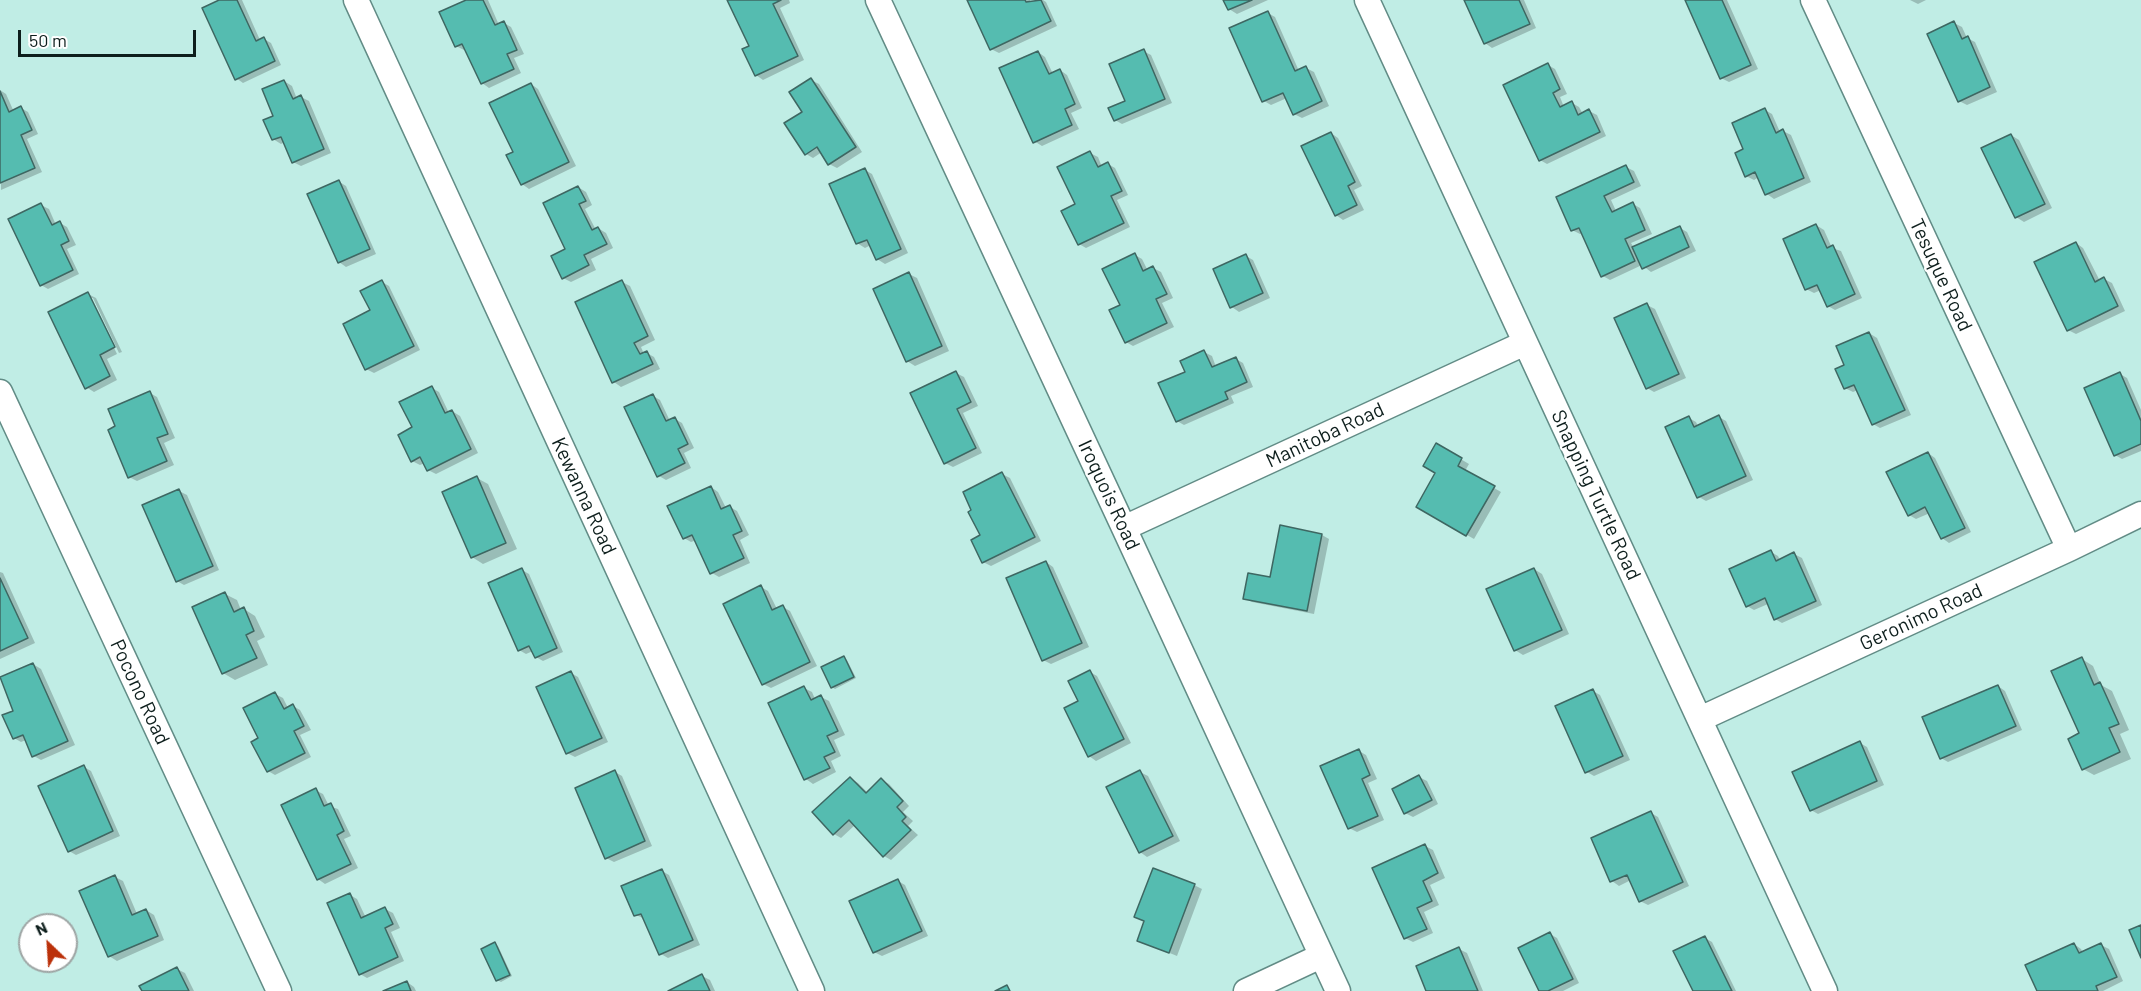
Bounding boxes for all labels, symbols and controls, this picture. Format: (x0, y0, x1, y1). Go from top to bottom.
scale bar (21, 18, 200, 56)
text: 50 m (29, 29, 67, 51)
street label: Tesuque Road (1904, 215, 1978, 335)
street label: Manitoba Road (1262, 397, 1388, 473)
street label: Snapping Turtle Road (1546, 406, 1646, 584)
street label: Kewanna Road (546, 433, 622, 559)
street label: Iroquois Road (1073, 436, 1145, 554)
street label: Geronimo Road (1856, 578, 1986, 656)
street label: Pocono Road (105, 636, 175, 748)
north arrow (18, 913, 78, 973)
text: N (32, 917, 50, 939)

